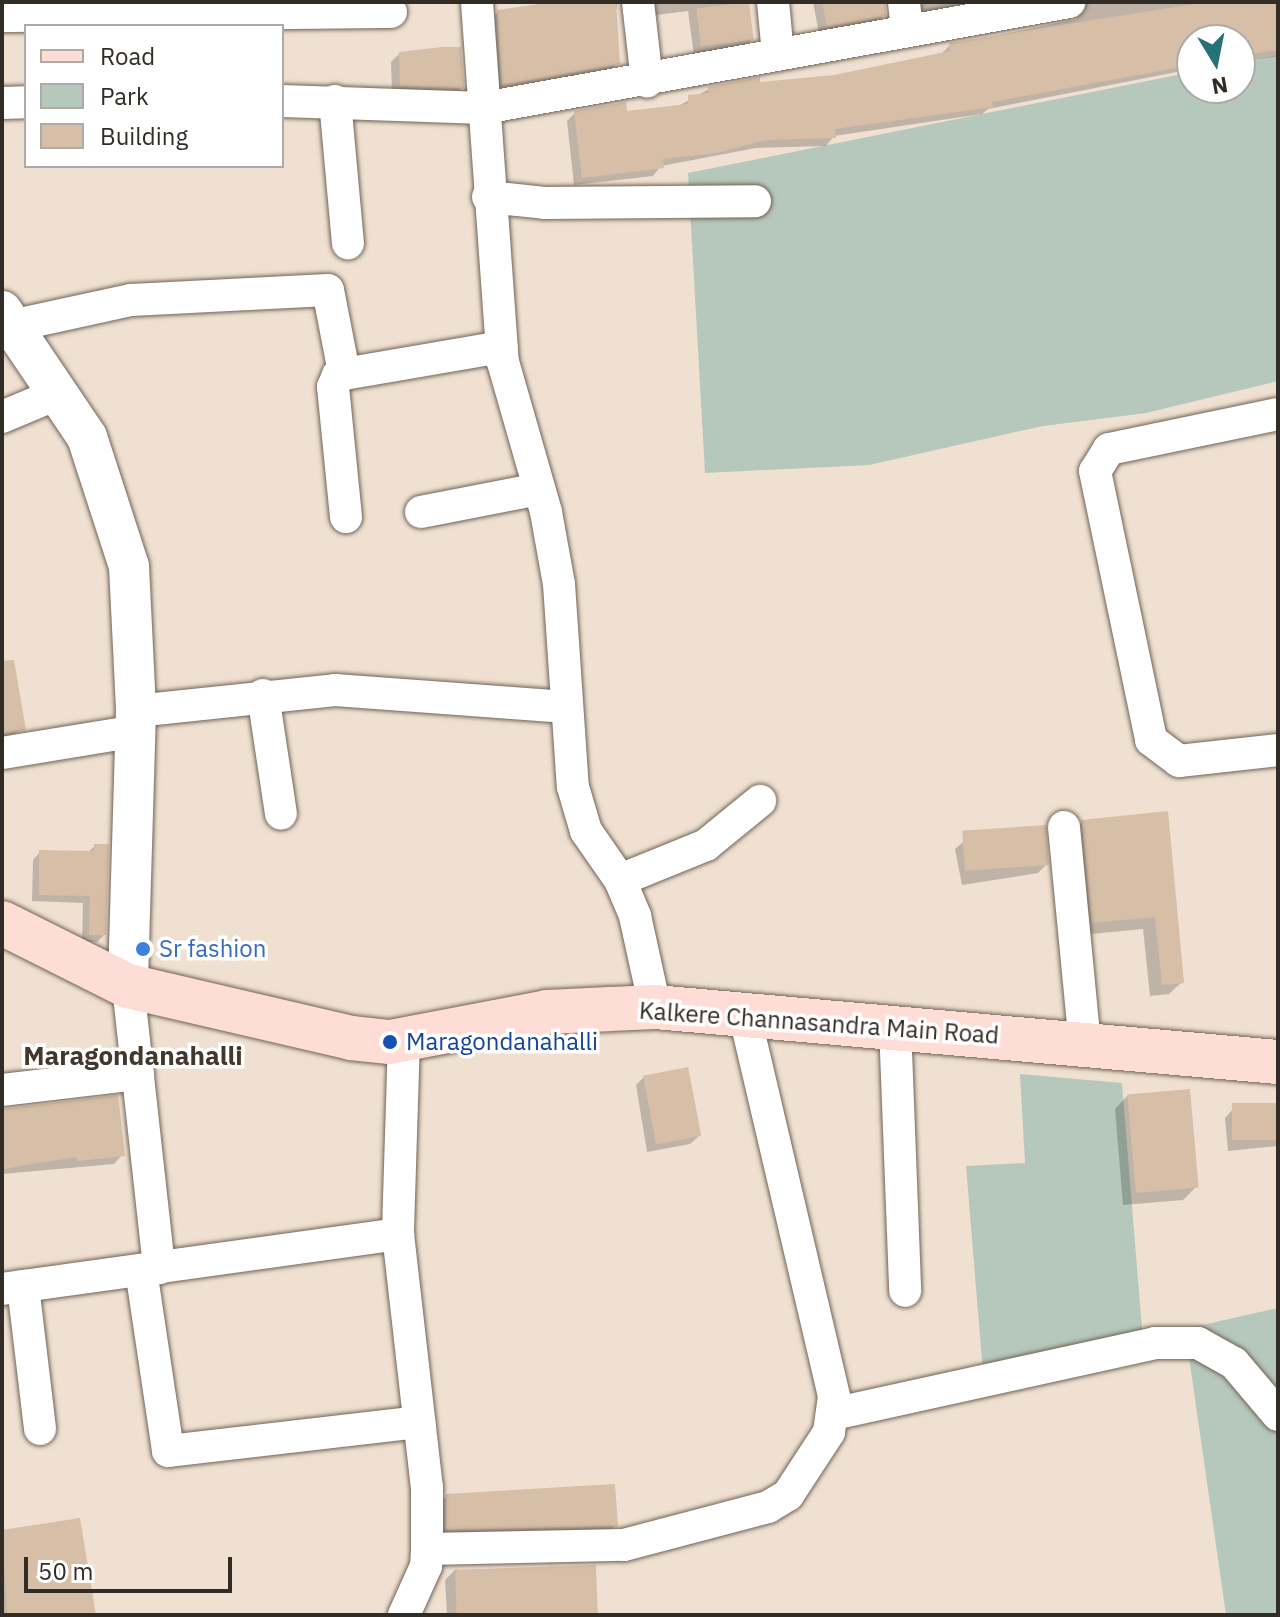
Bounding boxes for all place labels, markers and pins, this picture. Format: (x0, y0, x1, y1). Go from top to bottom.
place label: Sr fashion (159, 935, 266, 963)
marker: Sr fashion (134, 940, 152, 958)
place label: Maragondanahalli (406, 1028, 598, 1056)
marker: Maragondanahalli (381, 1033, 399, 1051)

